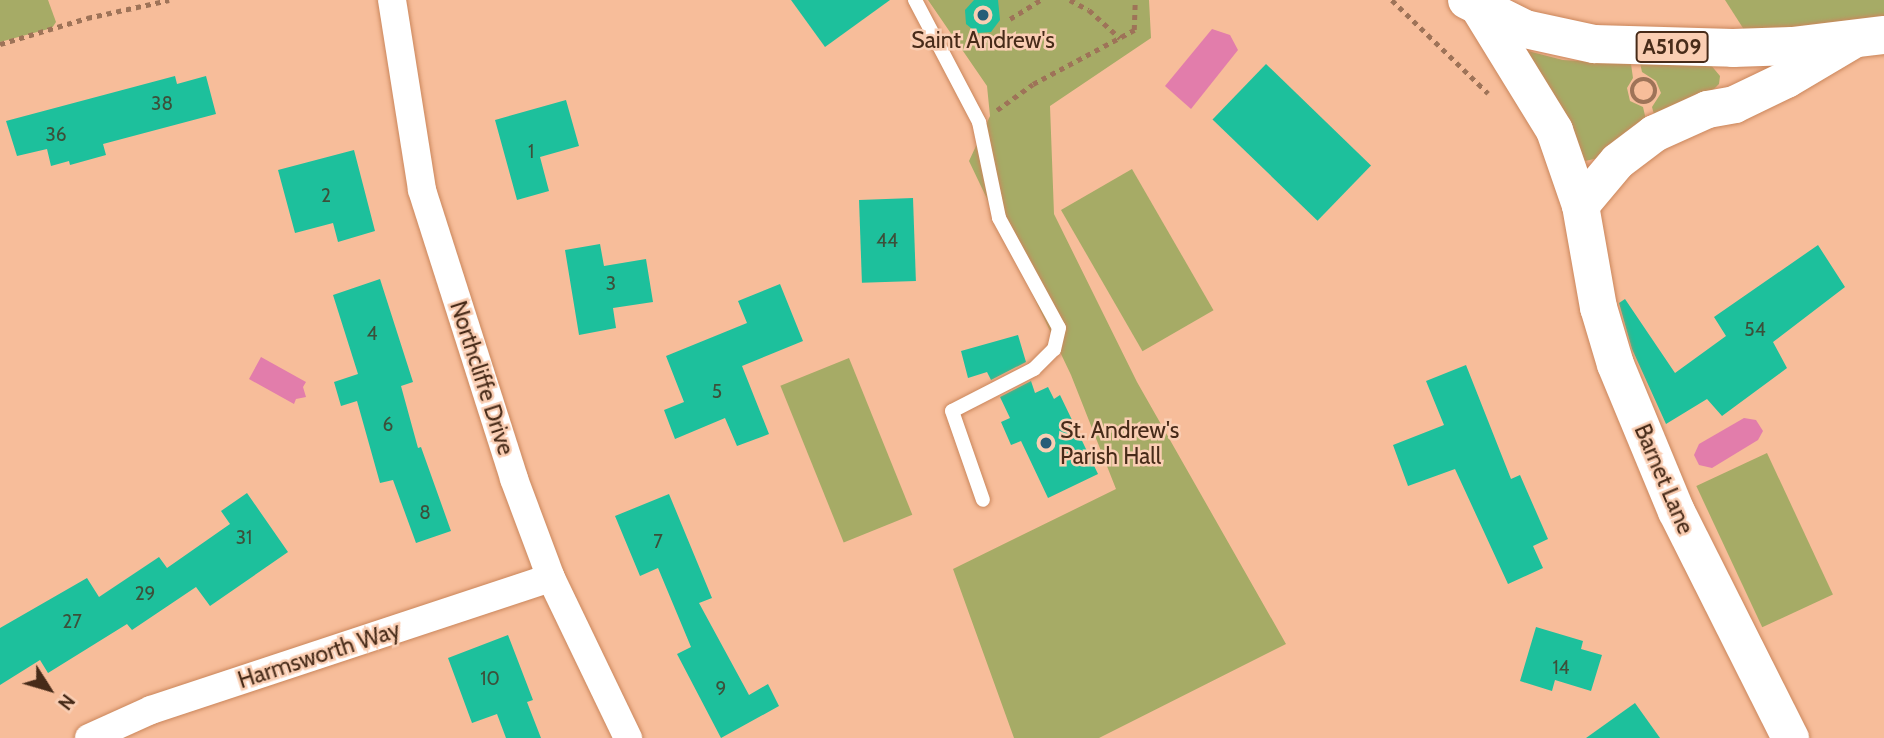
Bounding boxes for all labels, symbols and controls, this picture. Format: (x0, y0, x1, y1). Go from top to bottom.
marker: Saint Andrew's (975, 7, 991, 23)
place label: Saint Andrew's (911, 26, 1055, 54)
road number: A5109 (1635, 30, 1709, 64)
house number: 38 (151, 93, 173, 115)
house number: 36 (45, 124, 67, 146)
house number: 1 (528, 141, 534, 163)
house number: 2 (321, 185, 331, 207)
house number: 44 (876, 230, 898, 252)
house number: 3 (606, 273, 616, 295)
street label: Northcliffe Drive (444, 298, 520, 458)
house number: 54 (1744, 319, 1766, 341)
house number: 4 (367, 323, 377, 345)
house number: 5 (712, 381, 722, 403)
house number: 6 (383, 414, 393, 436)
place label: St. Andrew's Parish Hall (1060, 416, 1179, 470)
street label: Barnet Lane (1628, 420, 1700, 538)
marker: St. Andrew's Parish Hall (1038, 435, 1054, 451)
house number: 8 (419, 502, 431, 524)
house number: 31 (236, 527, 252, 549)
house number: 7 (653, 531, 663, 553)
house number: 29 (135, 583, 155, 605)
house number: 27 (62, 611, 82, 633)
street label: Harmsworth Way (234, 616, 404, 694)
north arrow (14, 654, 84, 724)
house number: 14 (1552, 657, 1570, 679)
house number: 10 (480, 668, 500, 690)
house number: 9 (716, 678, 726, 700)
text: N (53, 690, 79, 714)

